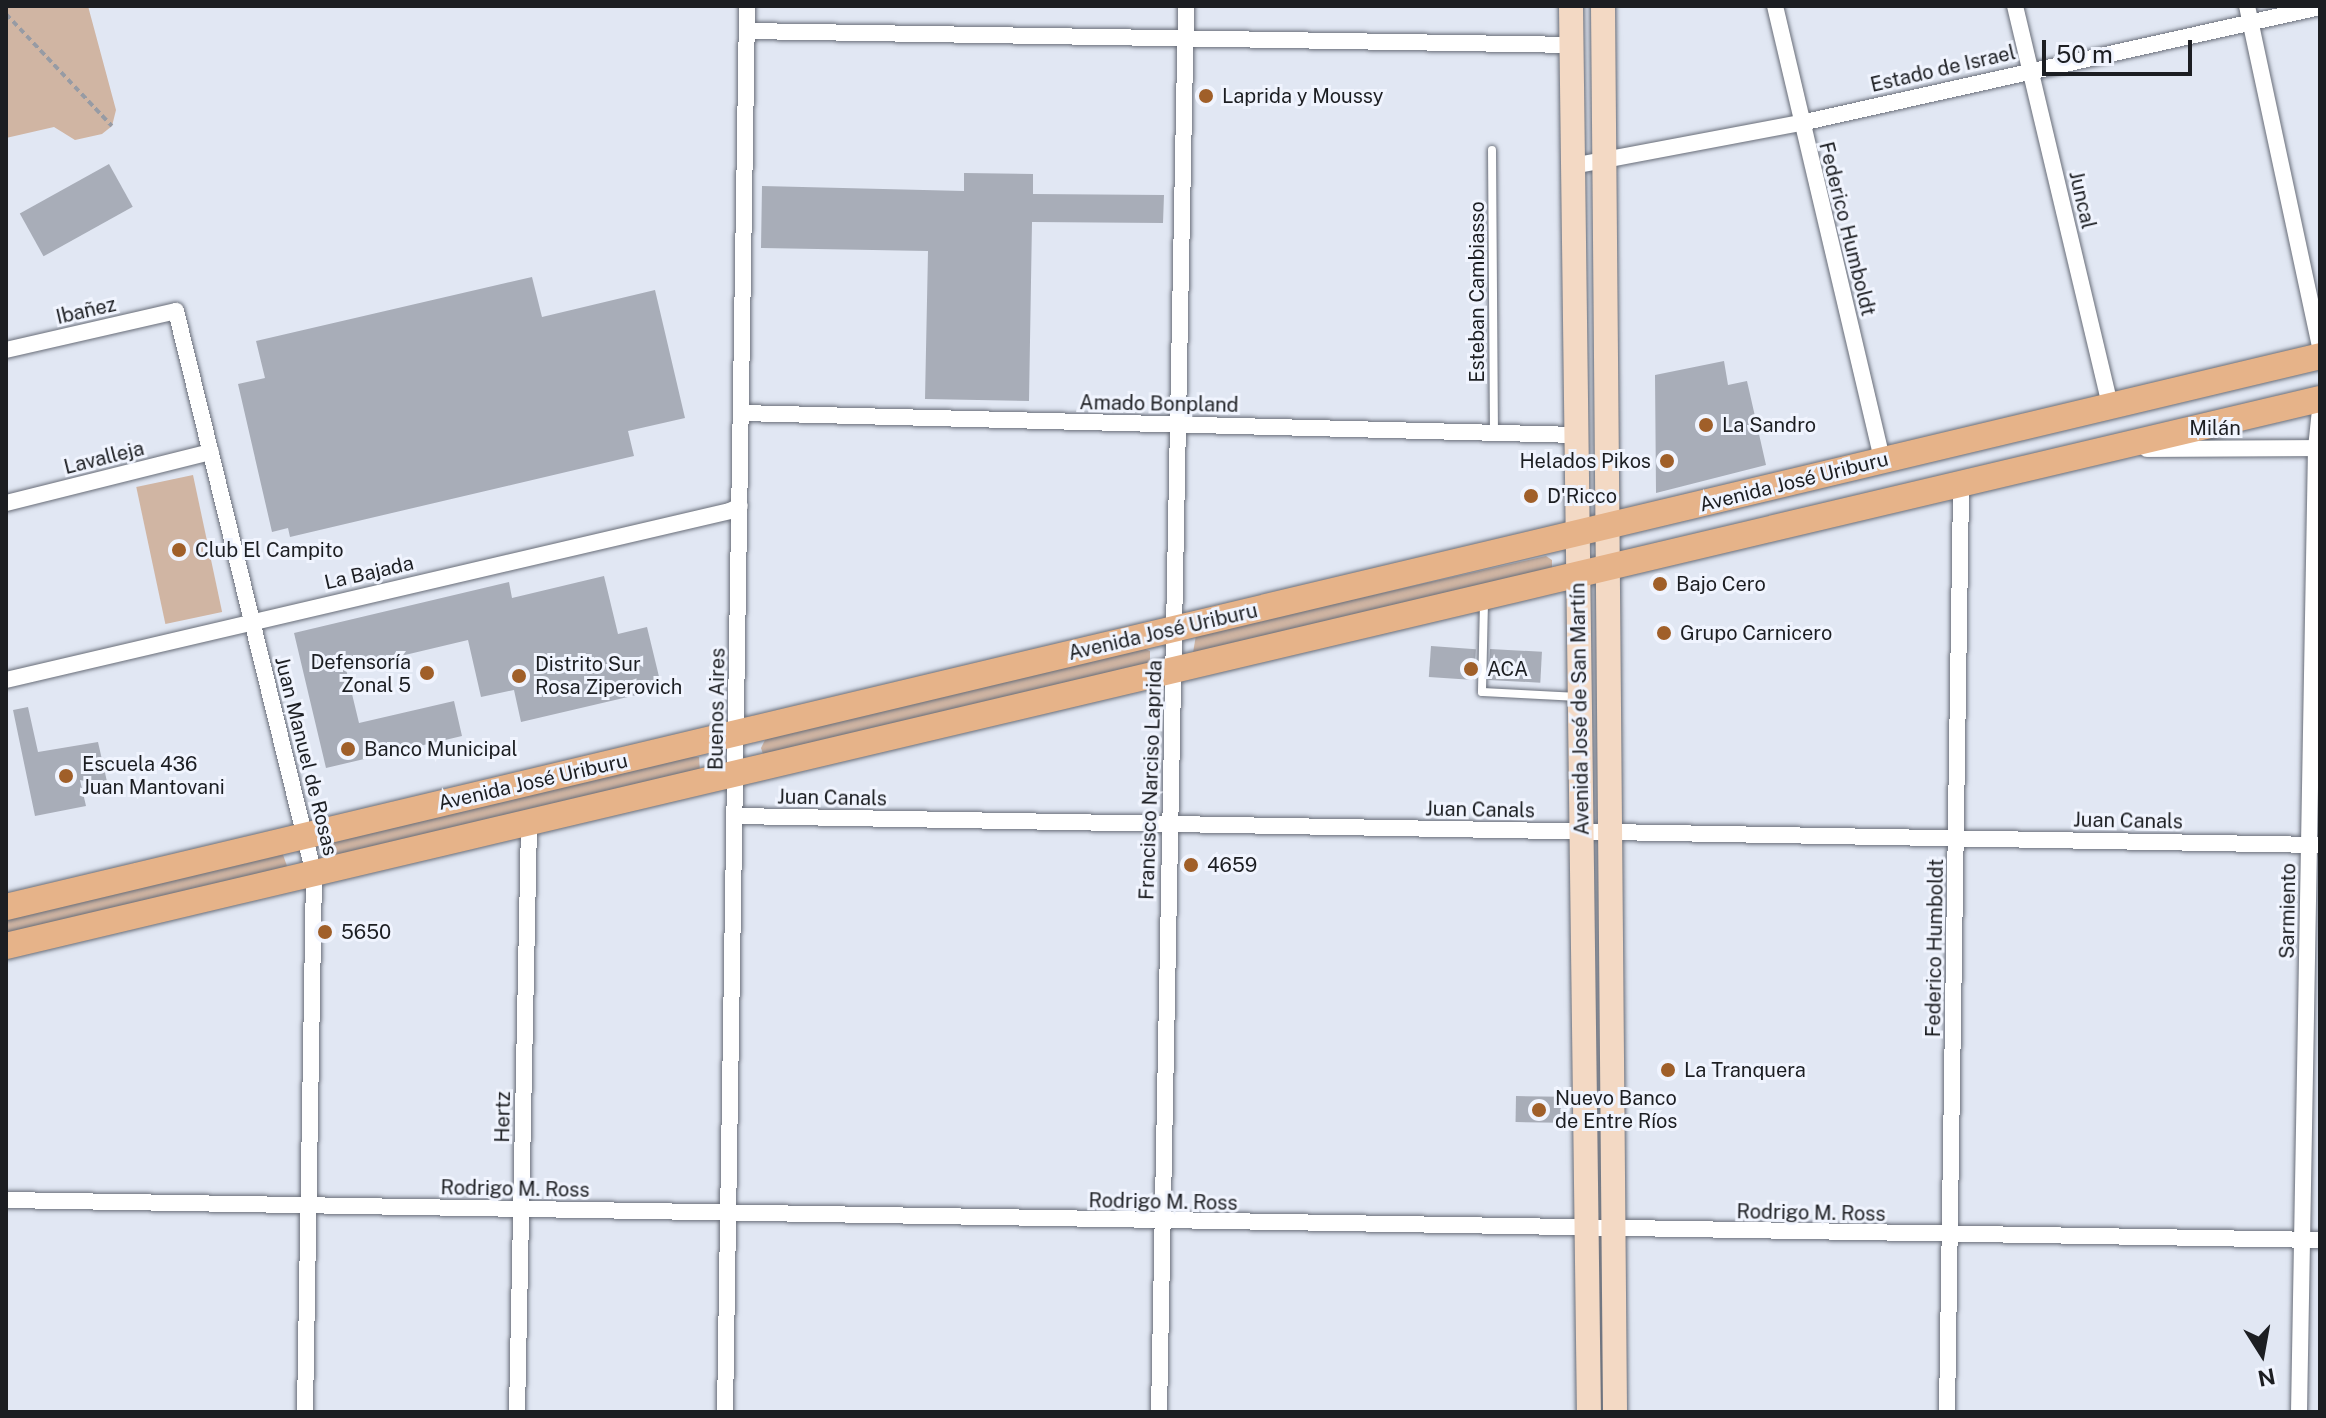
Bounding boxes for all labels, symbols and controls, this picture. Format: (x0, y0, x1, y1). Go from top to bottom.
scale bar (2046, 24, 2196, 74)
text: 50 m (2056, 40, 2113, 68)
street label: Estado de Israel (1868, 41, 2018, 97)
place label: Laprida y Moussy (1222, 84, 1384, 108)
marker: Laprida y Moussy (1197, 87, 1215, 105)
street label: Federico Humboldt (1814, 139, 1880, 319)
street label: Juncal (2064, 169, 2100, 231)
street label: Esteban Cambiasso (1465, 201, 1489, 383)
street label: Ibañez (54, 292, 118, 330)
street label: Amado Bonpland (1079, 391, 1239, 417)
place label: La Sandro (1722, 413, 1816, 437)
marker: La Sandro (1697, 416, 1715, 434)
street label: Milán (2189, 416, 2241, 440)
street label: Lavalleja (61, 436, 147, 480)
street label: Avenida José Uriburu (1697, 447, 1891, 517)
place label: Helados Pikos (1519, 449, 1651, 473)
marker: Helados Pikos (1658, 452, 1676, 470)
place label: D'Ricco (1547, 484, 1617, 508)
marker: D'Ricco (1522, 487, 1540, 505)
place label: Club El Campito (195, 538, 344, 562)
marker: Club El Campito (170, 541, 188, 559)
street label: La Bajada (322, 551, 416, 595)
place label: Bajo Cero (1676, 572, 1766, 596)
marker: Bajo Cero (1651, 575, 1669, 593)
street label: Avenida José de San Martín (1566, 582, 1594, 836)
street label: Avenida José Uriburu (1066, 599, 1260, 665)
place label: Grupo Carnicero (1680, 621, 1832, 645)
marker: Grupo Carnicero (1655, 624, 1673, 642)
street label: Buenos Aires (704, 648, 730, 770)
place label: Defensoría Zonal 5 (310, 650, 411, 697)
place label: Distrito Sur Rosa Ziperovich (535, 652, 682, 699)
street label: Juan Manuel de Rosas (270, 654, 342, 858)
place label: ACA (1487, 657, 1528, 681)
street label: Francisco Narciso Laprida (1135, 659, 1167, 901)
marker: ACA (1462, 660, 1480, 678)
marker: Defensoría Zonal 5 (418, 664, 436, 682)
marker: Distrito Sur Rosa Ziperovich (510, 667, 528, 685)
place label: Banco Municipal (364, 737, 518, 761)
marker: Banco Municipal (339, 740, 357, 758)
street label: Avenida José Uriburu (436, 749, 630, 815)
place label: Escuela 436 Juan Mantovani (82, 752, 225, 799)
marker: Escuela 436 Juan Mantovani (57, 767, 75, 785)
street label: Juan Canals (777, 785, 887, 811)
street label: Juan Canals (1425, 797, 1535, 823)
street label: Juan Canals (2073, 808, 2183, 834)
place label: 4659 (1207, 853, 1257, 877)
marker: 4659 (1182, 856, 1200, 874)
street label: Federico Humboldt (1921, 858, 1949, 1038)
street label: Sarmiento (2275, 863, 2301, 959)
place label: 5650 (341, 920, 391, 944)
marker: 5650 (316, 923, 334, 941)
place label: La Tranquera (1684, 1058, 1806, 1082)
marker: La Tranquera (1659, 1061, 1677, 1079)
place label: Nuevo Banco de Entre Ríos (1555, 1086, 1678, 1133)
street label: Hertz (491, 1091, 515, 1143)
marker: Nuevo Banco de Entre Ríos (1530, 1101, 1548, 1119)
street label: Rodrigo M. Ross (440, 1176, 590, 1202)
street label: Rodrigo M. Ross (1088, 1189, 1238, 1215)
street label: Rodrigo M. Ross (1736, 1200, 1886, 1226)
north arrow (2222, 1314, 2302, 1394)
text: N (2256, 1363, 2278, 1392)

